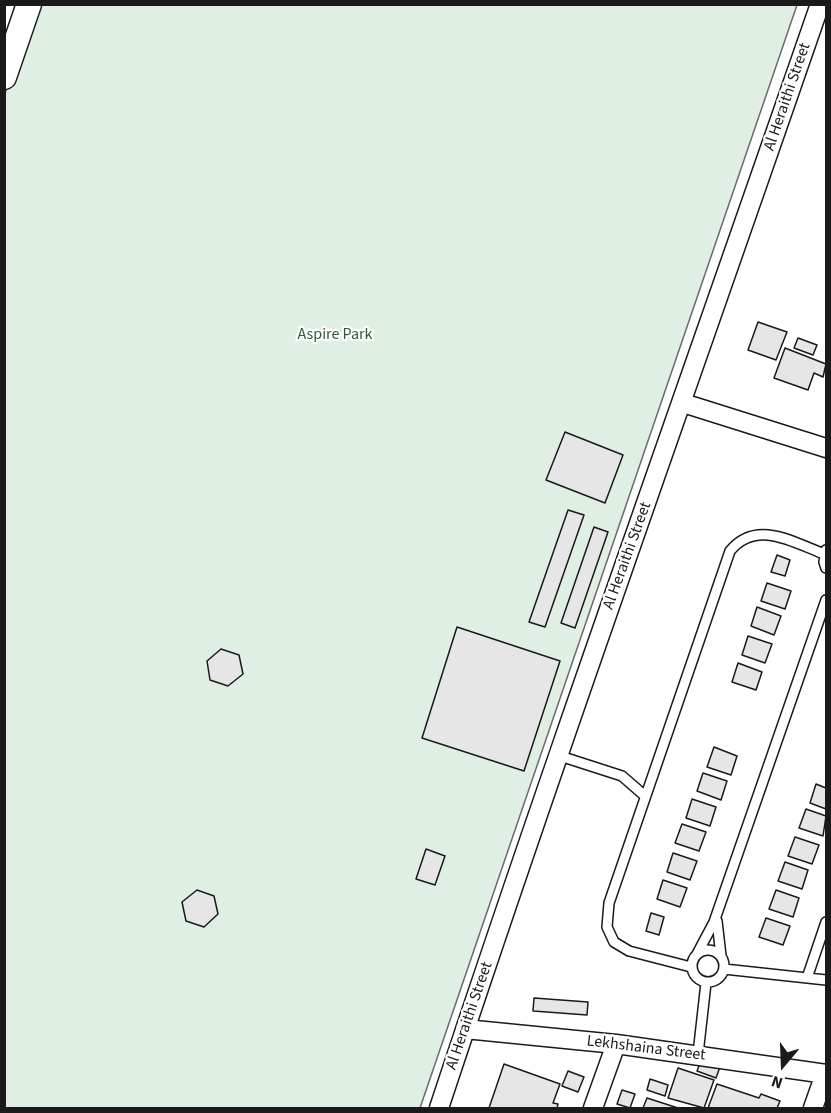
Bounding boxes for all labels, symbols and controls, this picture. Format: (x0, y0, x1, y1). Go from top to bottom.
street label: Al Heraithi Street (761, 41, 815, 153)
park label: Aspire Park (297, 325, 373, 345)
street label: Al Heraithi Street (600, 500, 656, 612)
street label: Al Heraithi Street (443, 960, 497, 1072)
street label: Lekhshaina Street (585, 1032, 707, 1066)
north arrow (753, 1035, 813, 1095)
text: N (769, 1070, 786, 1094)

